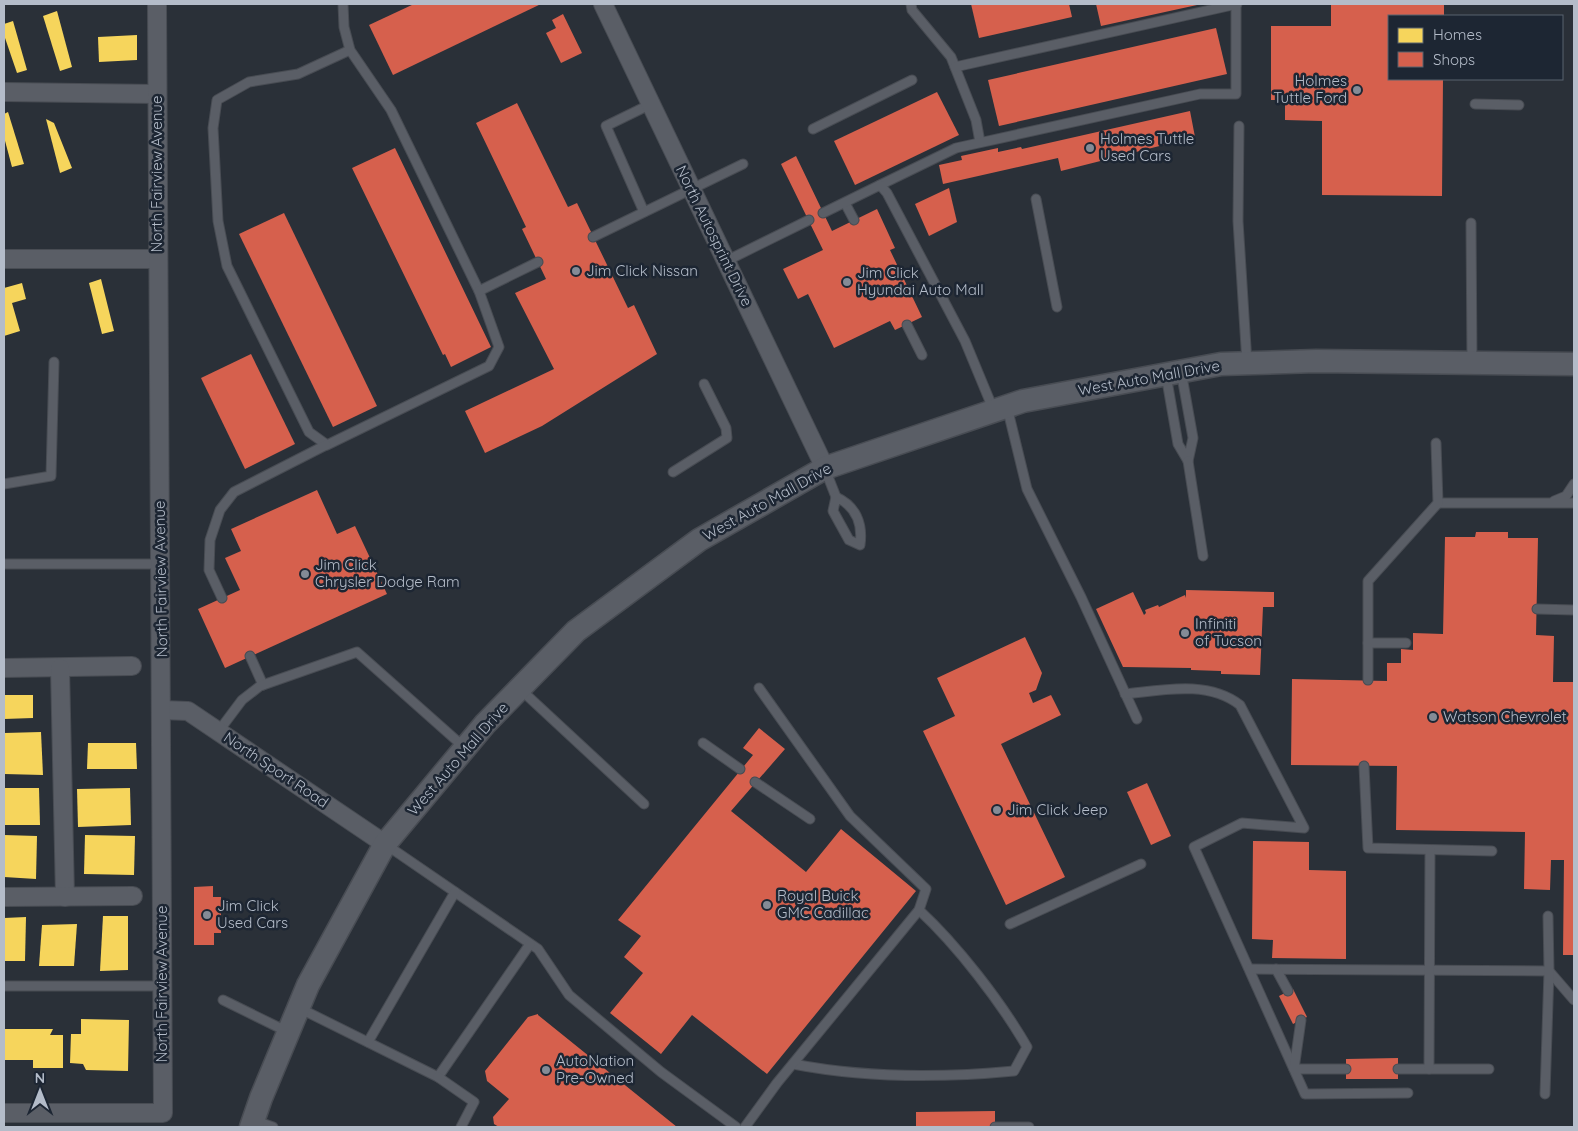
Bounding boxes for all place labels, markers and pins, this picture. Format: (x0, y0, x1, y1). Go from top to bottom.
place label: Holmes Tuttle Ford (1273, 71, 1347, 107)
marker: Holmes Tuttle Ford (1351, 84, 1363, 96)
place label: Holmes Tuttle Used Cars (1100, 129, 1194, 165)
marker: Holmes Tuttle Used Cars (1084, 142, 1096, 154)
place label: Jim Click Nissan (586, 261, 698, 280)
place label: Jim Click Hyundai Auto Mall (857, 263, 984, 299)
marker: Jim Click Nissan (570, 265, 582, 277)
marker: Jim Click Hyundai Auto Mall (841, 276, 853, 288)
place label: Jim Click Chrysler Dodge Ram (315, 555, 460, 591)
marker: Jim Click Chrysler Dodge Ram (299, 568, 311, 580)
place label: Infiniti of Tucson (1195, 614, 1262, 650)
marker: Infiniti of Tucson (1179, 627, 1191, 639)
place label: Watson Chevrolet (1443, 707, 1567, 726)
marker: Watson Chevrolet (1427, 711, 1439, 723)
place label: Jim Click Jeep (1007, 800, 1108, 819)
marker: Jim Click Jeep (991, 804, 1003, 816)
place label: Royal Buick GMC Cadillac (777, 886, 869, 922)
place label: Jim Click Used Cars (217, 896, 288, 932)
marker: Royal Buick GMC Cadillac (761, 899, 773, 911)
marker: Jim Click Used Cars (201, 909, 213, 921)
place label: AutoNation Pre-Owned (556, 1051, 634, 1087)
marker: AutoNation Pre-Owned (540, 1064, 552, 1076)

